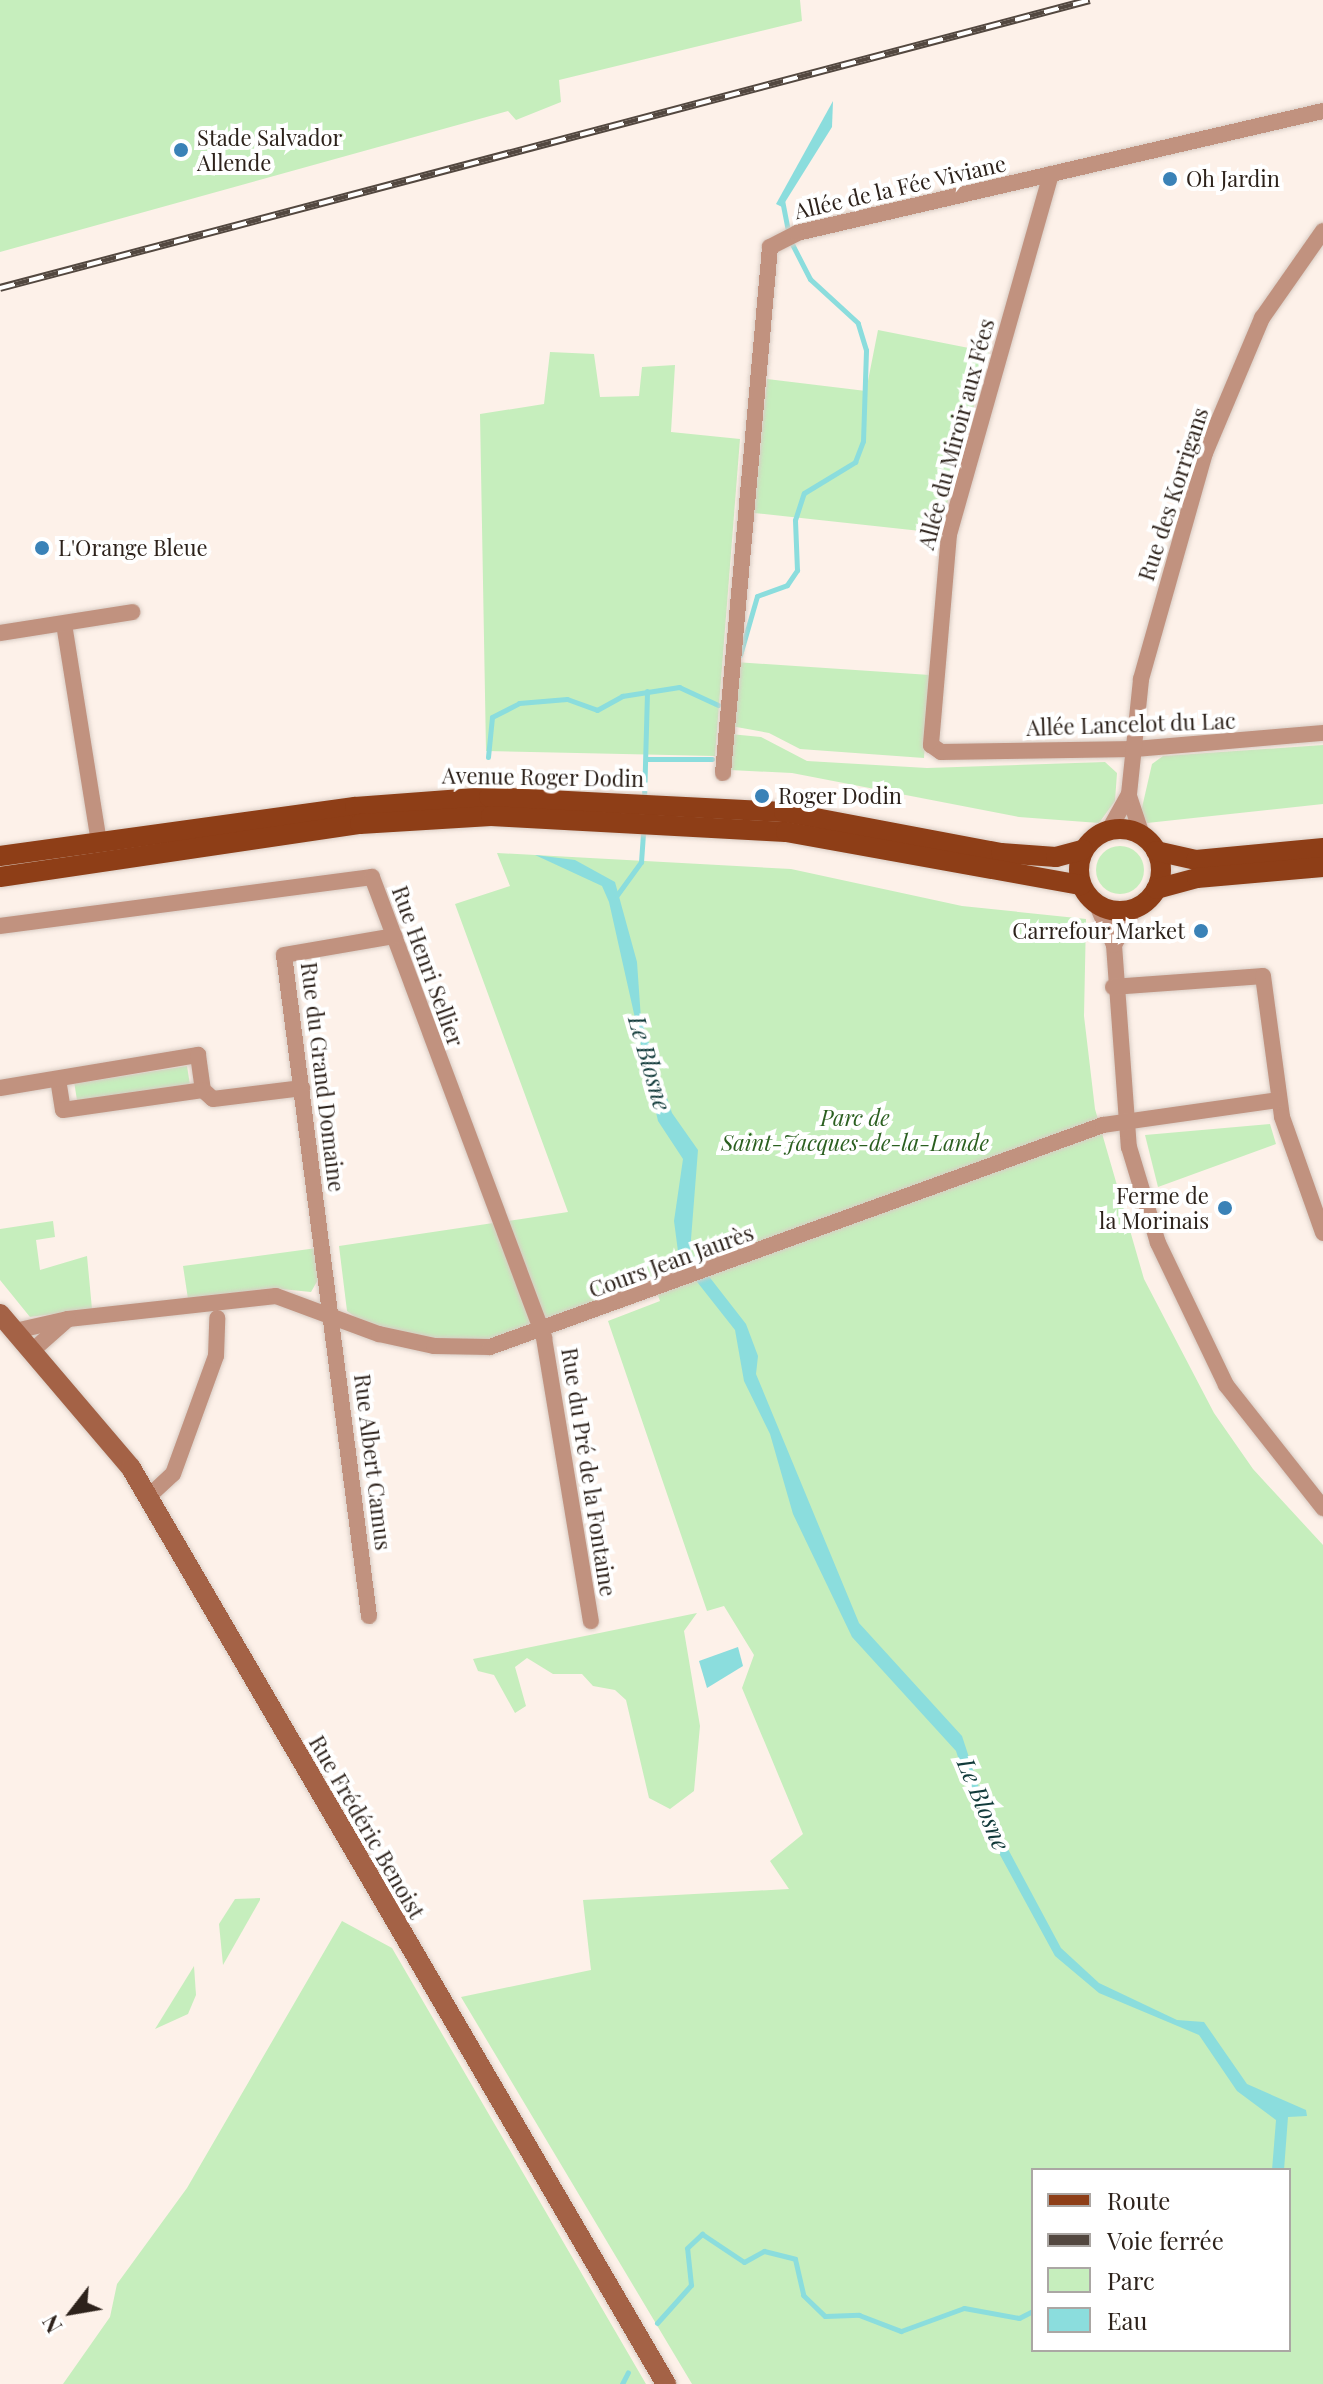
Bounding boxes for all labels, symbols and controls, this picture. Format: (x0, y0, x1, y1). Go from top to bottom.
place label: Stade Salvador Allende (197, 124, 342, 176)
marker: Stade Salvador Allende (172, 141, 190, 159)
street label: Allée de la Fée Viviane (791, 150, 1009, 224)
place label: Oh Jardin (1186, 166, 1280, 192)
marker: Oh Jardin (1161, 170, 1179, 188)
street label: Allée du Miroir aux Fées (912, 315, 1000, 553)
street label: Rue des Korrigans (1133, 404, 1213, 584)
place label: L'Orange Bleue (58, 535, 208, 561)
marker: L'Orange Bleue (33, 539, 51, 557)
street label: Allée Lancelot du Lac (1026, 707, 1236, 741)
street label: Avenue Roger Dodin (442, 762, 644, 792)
place label: Roger Dodin (778, 783, 902, 809)
marker: Roger Dodin (753, 787, 771, 805)
street label: Rue Henri Sellier (387, 882, 469, 1050)
place label: Carrefour Market (1012, 918, 1185, 944)
marker: Carrefour Market (1192, 922, 1210, 940)
street label: Rue du Grand Domaine (296, 961, 350, 1193)
water label: Le Blosne (623, 1012, 677, 1114)
park label: Parc de Saint-Jacques-de-la-Lande (721, 1104, 989, 1156)
place label: Ferme de la Morinais (1099, 1182, 1209, 1234)
marker: Ferme de la Morinais (1216, 1199, 1234, 1217)
street label: Cours Jean Jaurès (585, 1219, 757, 1303)
street label: Rue du Pré de la Fontaine (556, 1345, 622, 1599)
street label: Rue Albert Camus (349, 1372, 397, 1552)
street label: Rue Frédéric Benoist (304, 1731, 430, 1923)
water label: Le Blosne (952, 1754, 1016, 1854)
legend (1031, 2168, 1291, 2352)
text: Route (1107, 2184, 1170, 2216)
text: Voie ferrée (1107, 2224, 1224, 2256)
text: Parc (1107, 2264, 1155, 2296)
north arrow (32, 2272, 112, 2352)
text: Eau (1107, 2304, 1148, 2336)
text: N (34, 2310, 68, 2339)

